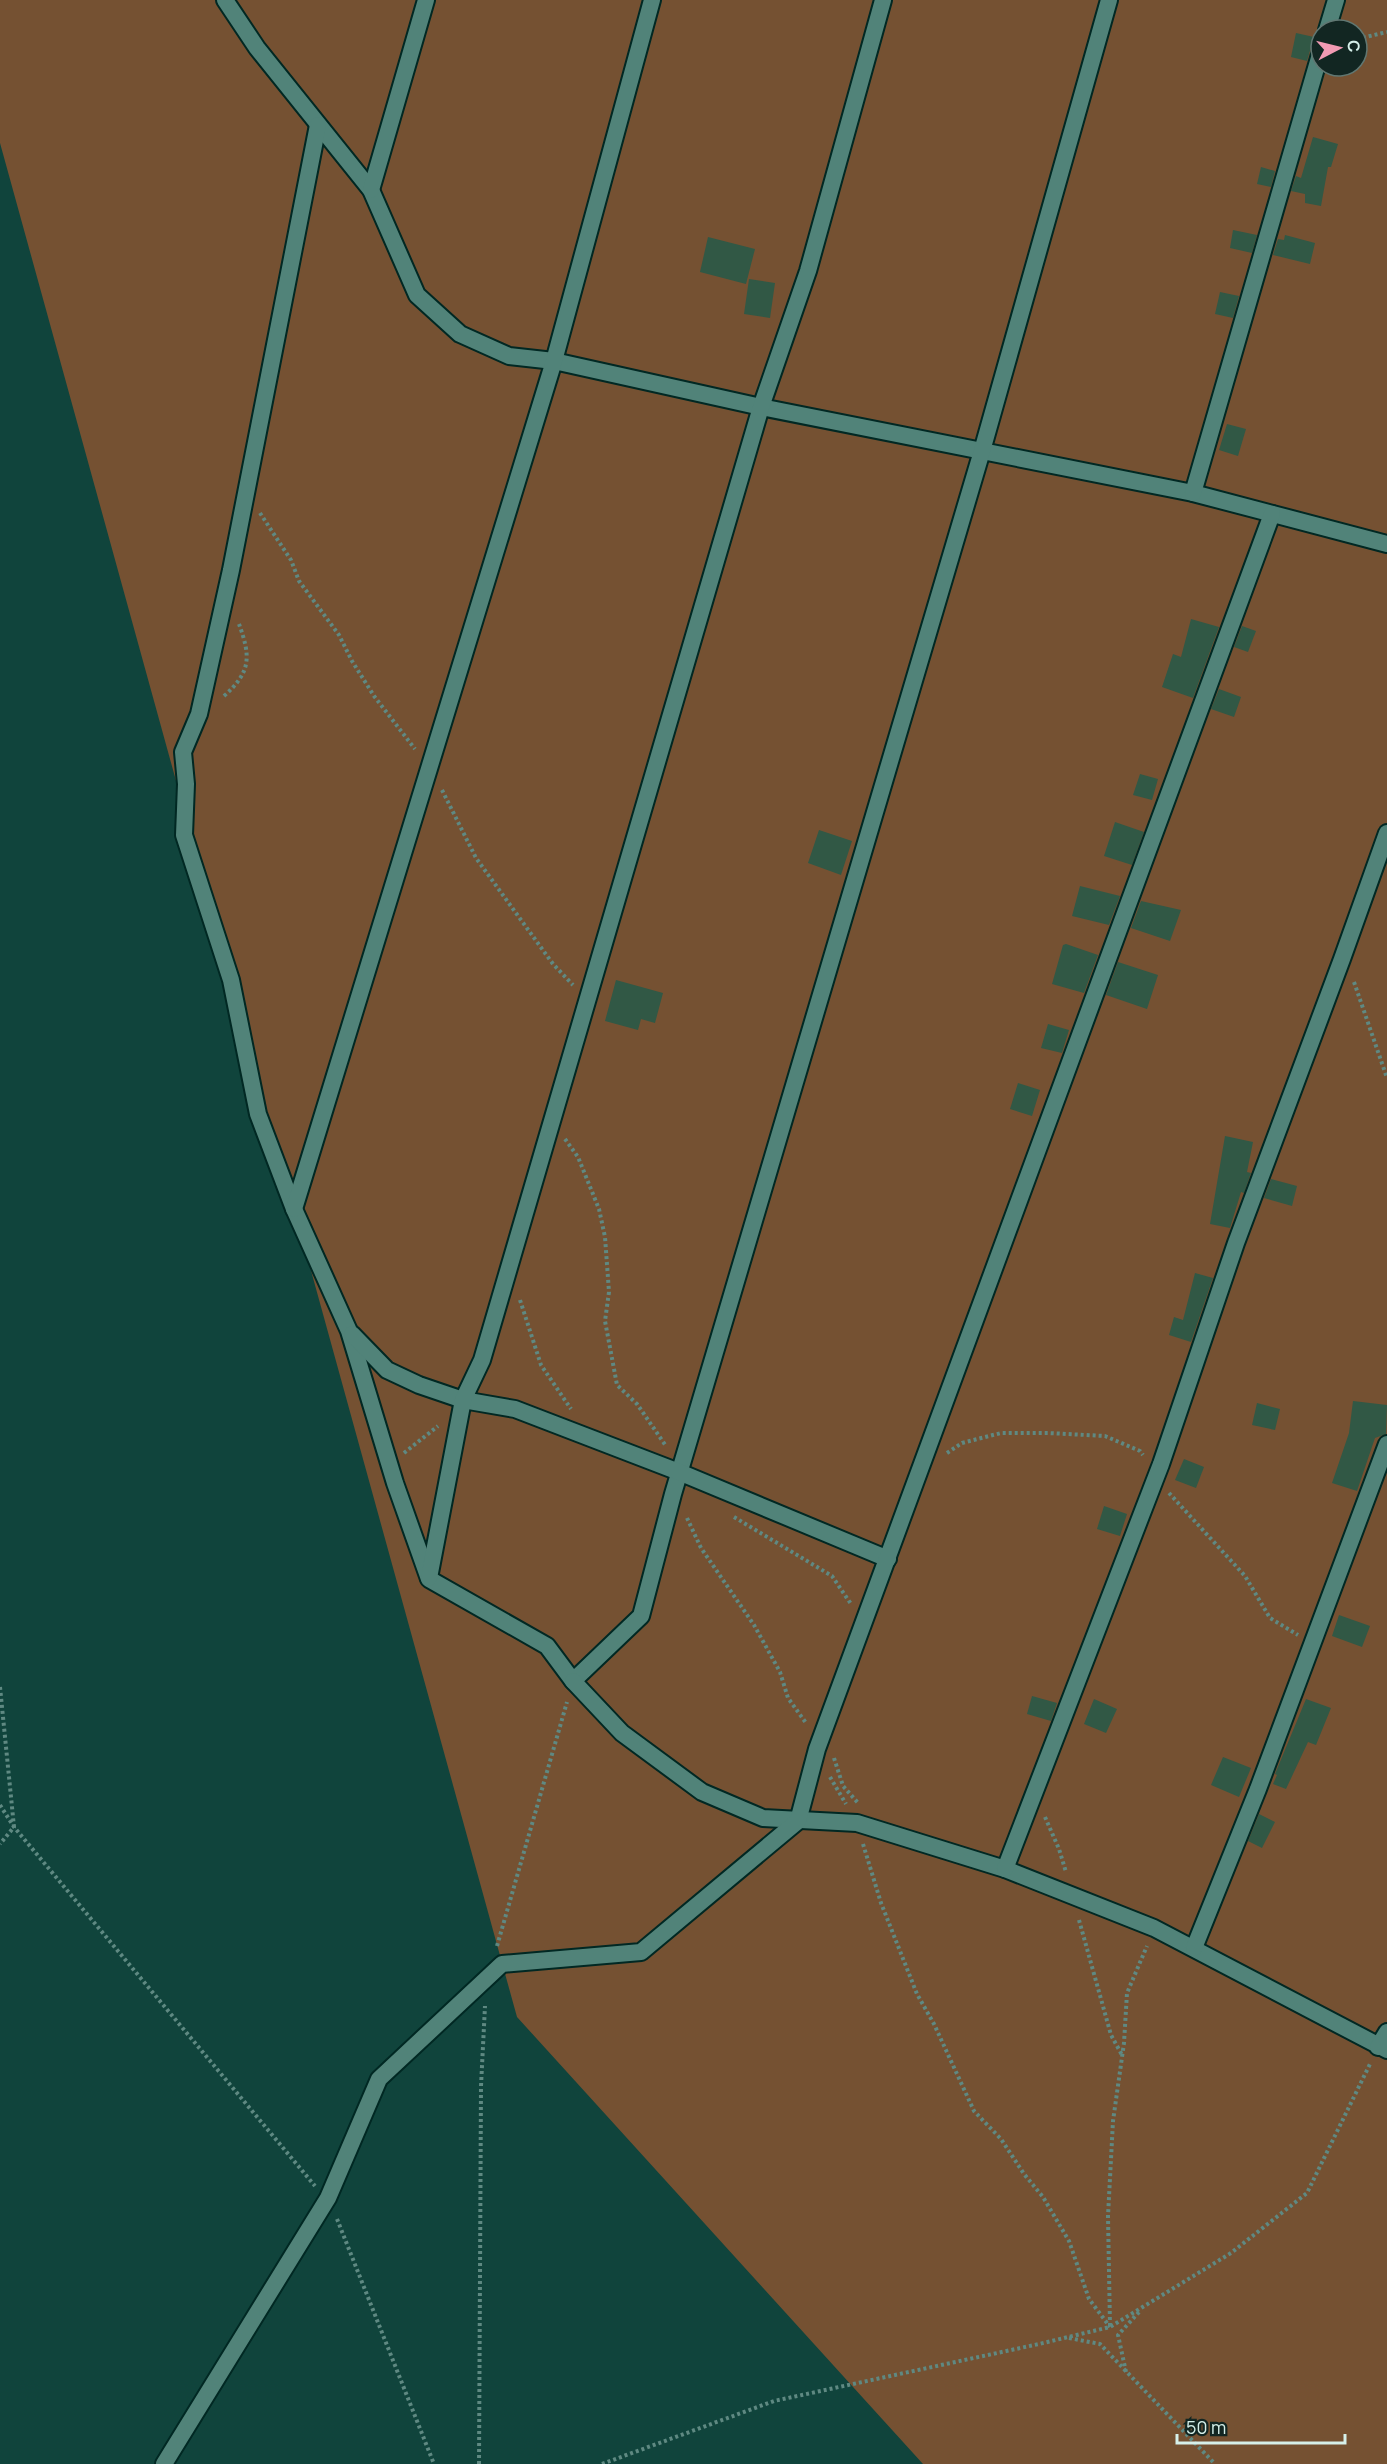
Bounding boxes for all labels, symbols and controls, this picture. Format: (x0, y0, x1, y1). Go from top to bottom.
north arrow (1309, 18, 1369, 78)
text: С (1342, 39, 1366, 54)
scale bar (1177, 2407, 1345, 2445)
text: 50 m (1186, 2415, 1226, 2439)

